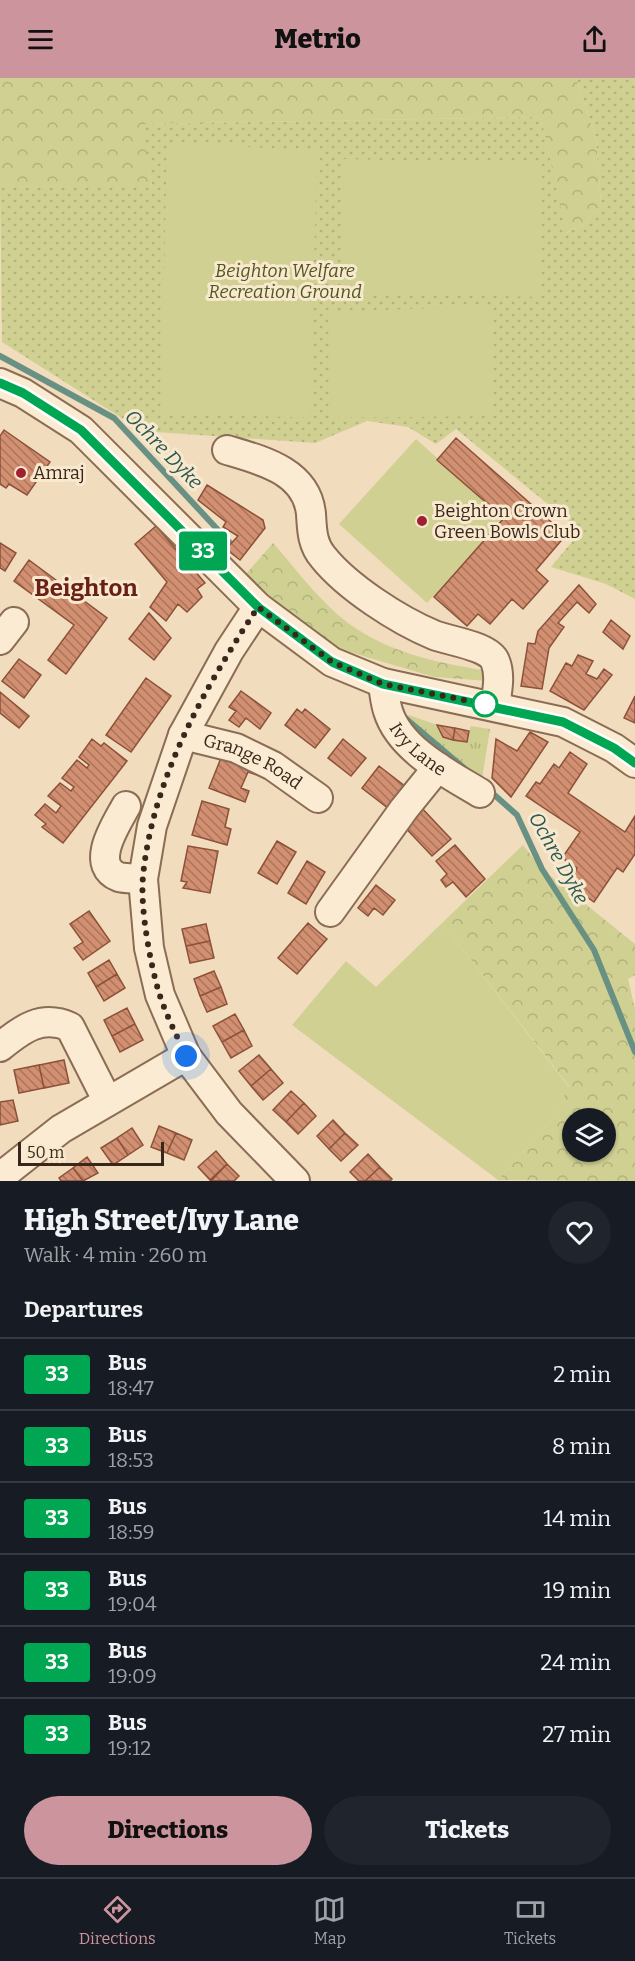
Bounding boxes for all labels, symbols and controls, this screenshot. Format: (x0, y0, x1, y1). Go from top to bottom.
icon: menu (24, 23, 57, 56)
text: Metrio (274, 23, 361, 55)
icon: share (578, 23, 611, 56)
park label: Beighton Welfare Recreation Ground (208, 260, 362, 303)
water label: Ochre Dyke (120, 404, 208, 494)
place label: Amraj (33, 462, 85, 484)
marker: Amraj (14, 466, 28, 480)
place label: Beighton Crown Green Bowls Club (434, 500, 580, 543)
marker: Beighton Crown Green Bowls Club (415, 514, 429, 528)
line badge: 33 (176, 532, 230, 570)
text: 33 (191, 538, 215, 564)
district label: Beighton (34, 574, 138, 602)
unlabelled marker (472, 691, 498, 717)
street label: Ivy Lane (384, 719, 450, 781)
street label: Grange Road (201, 729, 307, 794)
water label: Ochre Dyke (524, 808, 594, 908)
your location (171, 1041, 201, 1071)
map controls (562, 1108, 616, 1162)
button: layers (562, 1108, 616, 1162)
scale bar (18, 1139, 164, 1166)
text: 50 m (27, 1143, 64, 1162)
button: heart (548, 1201, 611, 1264)
text: High Street/Ivy Lane (24, 1204, 299, 1237)
text: Walk · 4 min · 260 m (24, 1243, 207, 1267)
text: Departures (24, 1296, 143, 1323)
text: Bus (108, 1349, 147, 1376)
text: 33 (45, 1361, 69, 1387)
text: 2 min (553, 1361, 611, 1388)
text: 18:47 (108, 1376, 154, 1400)
text: Bus (108, 1421, 147, 1448)
text: 33 (45, 1433, 69, 1459)
text: 8 min (552, 1433, 611, 1460)
text: 18:53 (108, 1448, 154, 1472)
text: Bus (108, 1493, 147, 1520)
text: 33 (45, 1505, 69, 1531)
text: 14 min (543, 1505, 611, 1532)
text: 18:59 (108, 1520, 155, 1544)
text: Bus (108, 1565, 147, 1592)
text: 33 (45, 1577, 69, 1603)
text: 19 min (543, 1577, 611, 1604)
text: 19:04 (108, 1592, 157, 1616)
text: Bus (108, 1637, 147, 1664)
text: 33 (45, 1649, 69, 1675)
text: 24 min (540, 1649, 611, 1676)
text: 19:09 (108, 1664, 157, 1688)
text: Bus (108, 1709, 147, 1736)
text: 33 (45, 1721, 69, 1747)
text: 27 min (542, 1721, 611, 1748)
text: 19:12 (108, 1736, 151, 1760)
button: Directions (24, 1796, 312, 1865)
button: Tickets (324, 1796, 611, 1865)
tab: Directions (79, 1893, 156, 1948)
tab: Map (313, 1893, 346, 1948)
tab: Tickets (504, 1893, 556, 1948)

